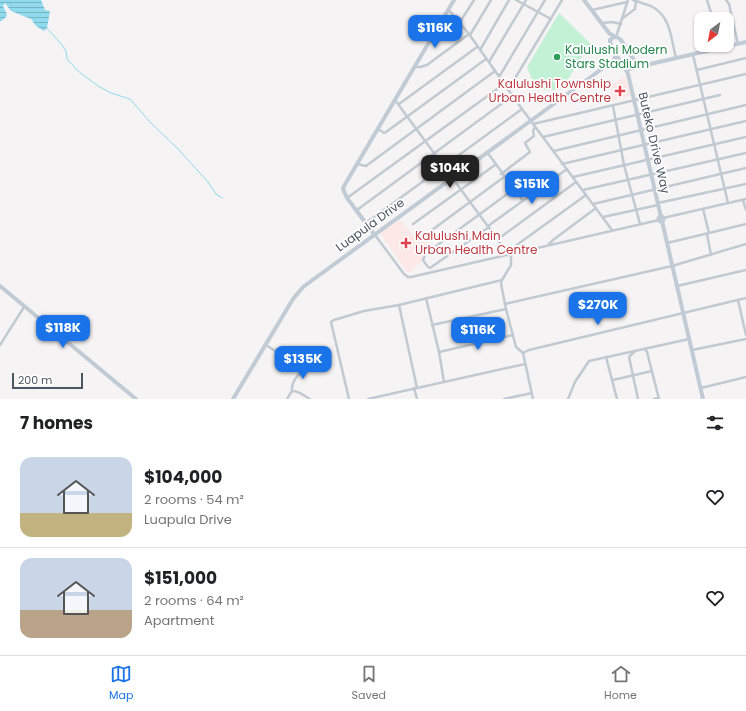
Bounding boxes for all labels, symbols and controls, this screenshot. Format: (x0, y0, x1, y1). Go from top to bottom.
north arrow (694, 12, 734, 52)
map controls (694, 12, 734, 52)
pin: $116K (407, 15, 463, 49)
text: $116K (417, 18, 453, 37)
place label: Kalulushi Modern Stars Stadium (565, 41, 667, 72)
marker: Kalulushi Modern Stars Stadium (552, 52, 562, 62)
place label: Kalulushi Township Urban Health Centre (489, 75, 611, 106)
marker: Kalulushi Township Urban Health Centre (614, 85, 626, 97)
street label: Buteko Drive Way (635, 90, 674, 196)
pin: $104K (422, 155, 478, 189)
text: $104K (430, 158, 470, 177)
pin: $151K (504, 171, 560, 205)
text: $151K (514, 174, 550, 193)
street label: Luapula Drive (332, 194, 408, 255)
place label: Kalulushi Main Urban Health Centre (415, 227, 537, 258)
marker: Kalulushi Main Urban Health Centre (400, 237, 412, 249)
pin: $270K (570, 292, 626, 326)
text: $270K (578, 295, 618, 314)
pin: $118K (35, 315, 91, 349)
pin: $116K (450, 317, 506, 351)
text: $118K (45, 318, 81, 337)
text: $116K (460, 320, 496, 339)
pin: $135K (275, 346, 331, 380)
text: $135K (284, 349, 322, 368)
scale bar (12, 371, 83, 390)
text: 200 m (18, 372, 52, 388)
text: 7 homes (20, 411, 93, 435)
icon: filters (704, 412, 726, 434)
text: $104,000 (144, 465, 222, 489)
icon: home (52, 473, 100, 521)
icon: heart (704, 486, 726, 508)
text: 2 rooms · 54 m² (144, 490, 244, 509)
text: Luapula Drive (144, 510, 232, 529)
text: $151,000 (144, 566, 217, 590)
icon: home (52, 574, 100, 622)
icon: heart (704, 587, 726, 609)
text: 2 rooms · 64 m² (144, 591, 244, 610)
text: Apartment (144, 611, 214, 630)
tab: Map (109, 663, 133, 704)
tab: Saved (352, 663, 386, 704)
tab: Home (604, 663, 637, 704)

